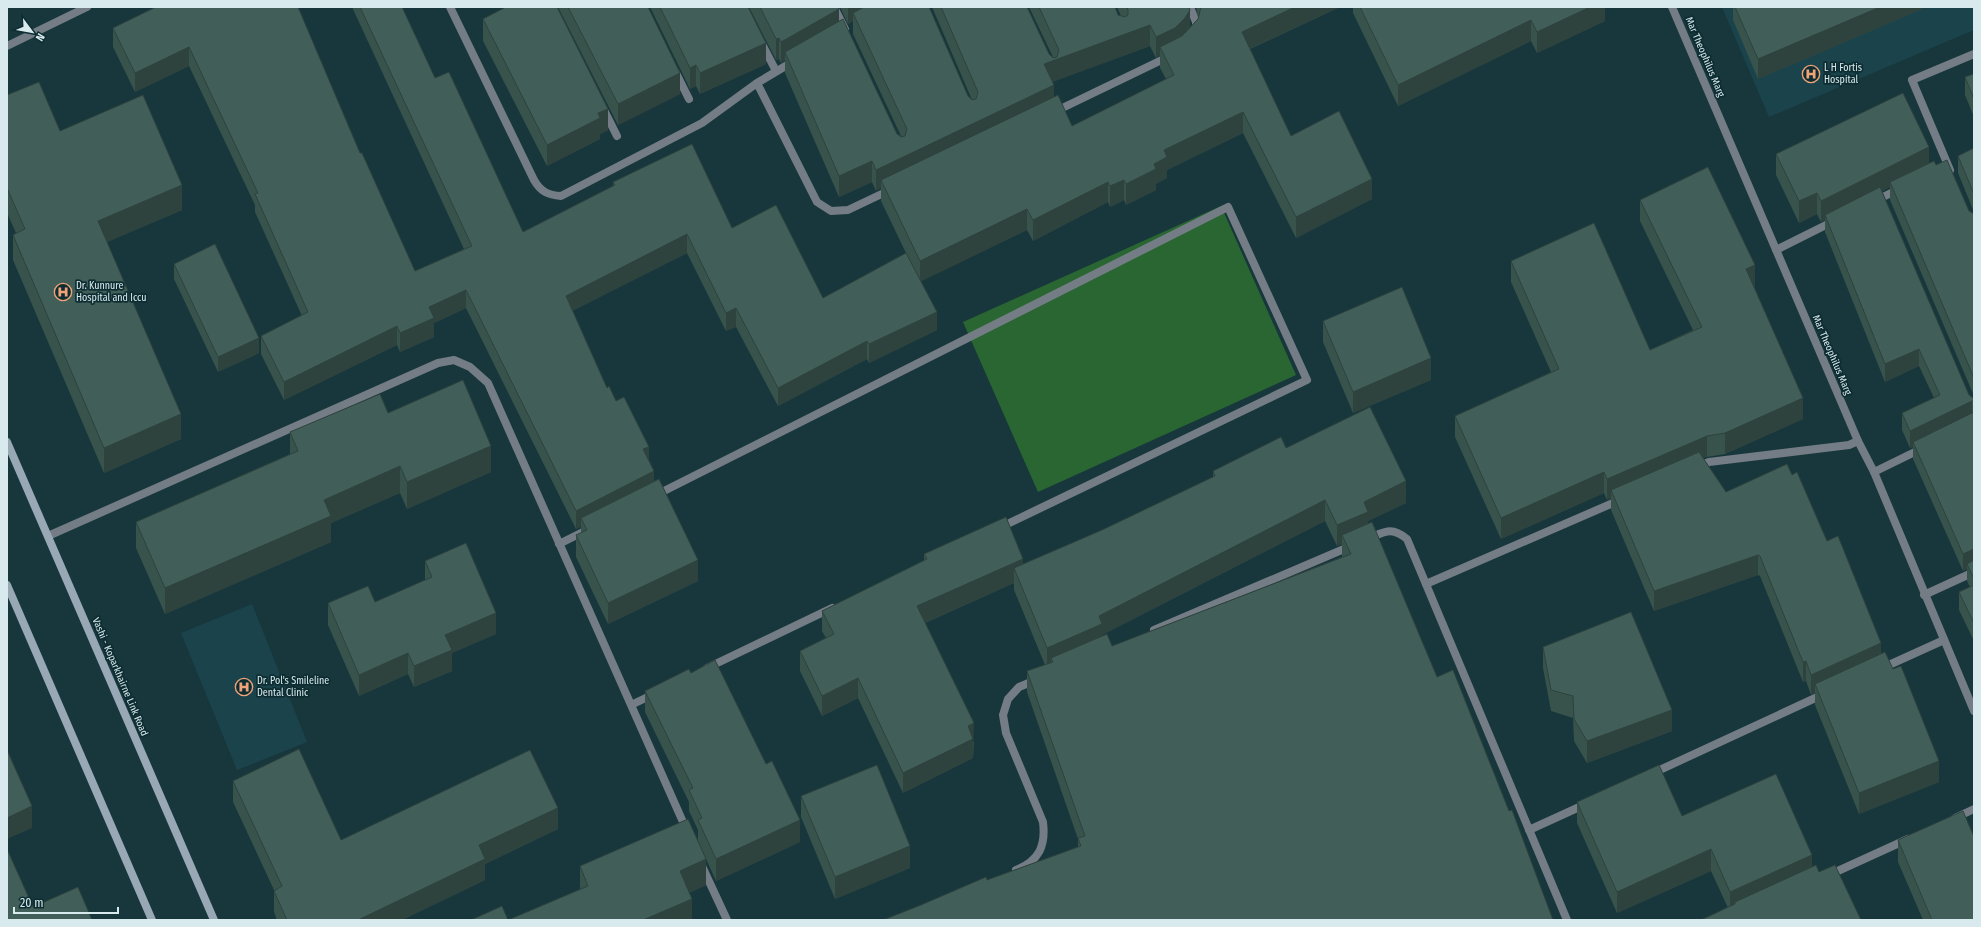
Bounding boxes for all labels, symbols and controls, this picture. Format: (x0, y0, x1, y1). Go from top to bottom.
north arrow (12, 12, 52, 52)
street label: Mar Theophilus Marg (1683, 15, 1727, 99)
text: N (33, 31, 47, 43)
place label: L H Fortis Hospital (1824, 62, 1862, 86)
hospital icon: L H Fortis Hospital (1801, 64, 1821, 84)
place label: Dr. Kunnure Hospital and Iccu (76, 280, 146, 304)
hospital icon: Dr. Kunnure Hospital and Iccu (53, 282, 73, 302)
street label: Mar Theophilus Marg (1810, 313, 1854, 397)
street label: Vashi - Koparkhairne Link Road (90, 616, 150, 738)
place label: Dr. Pol's Smileline Dental Clinic (257, 675, 329, 699)
hospital icon: Dr. Pol's Smileline Dental Clinic (234, 677, 254, 697)
scale bar (14, 889, 118, 915)
text: 20 m (20, 896, 44, 910)

